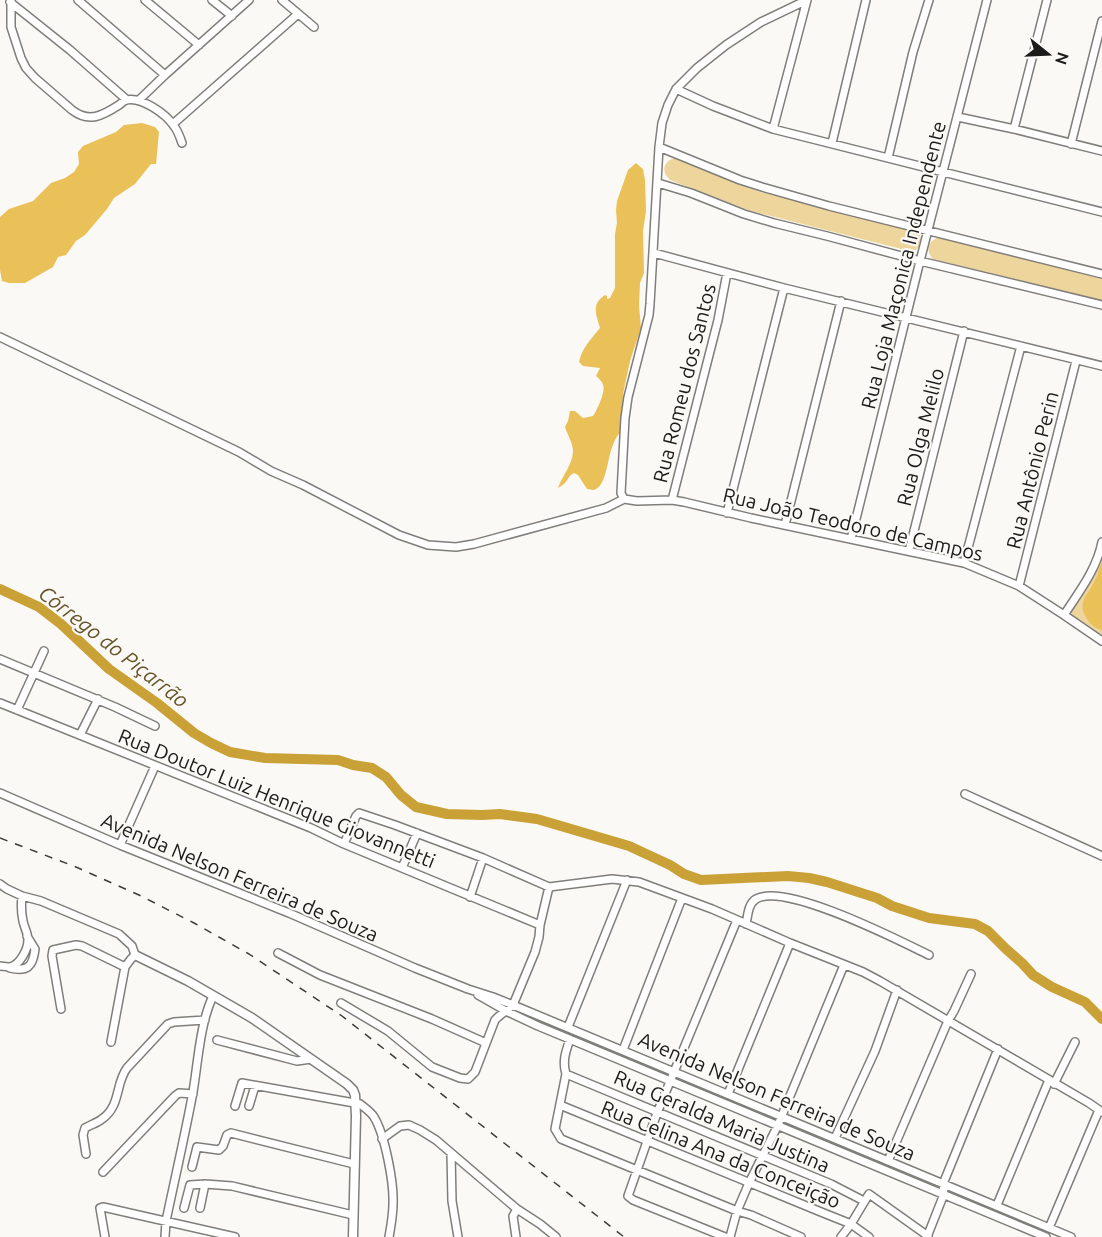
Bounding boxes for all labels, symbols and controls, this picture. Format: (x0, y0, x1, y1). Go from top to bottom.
north arrow (1018, 24, 1078, 84)
text: N (1052, 50, 1073, 67)
street label: Rua Loja Maçonica Independente (856, 119, 950, 411)
street label: Rua Romeu dos Santos (648, 281, 720, 485)
street label: Rua Olga Melilo (892, 366, 948, 508)
street label: Rua Antônio Perin (1001, 389, 1063, 551)
street label: Rua João Teodoro de Campos (721, 483, 985, 565)
water label: Córrego do Piçarrão (34, 580, 194, 712)
street label: Rua Doutor Luiz Henrique Giovannetti (115, 724, 439, 872)
street label: Avenida Nelson Ferreira de Souza (98, 808, 382, 946)
street label: Avenida Nelson Ferreira de Souza (635, 1027, 919, 1165)
street label: Rua Geralda Maria Justina (611, 1065, 833, 1177)
street label: Rua Celina Ana da Conceição (598, 1095, 844, 1213)

